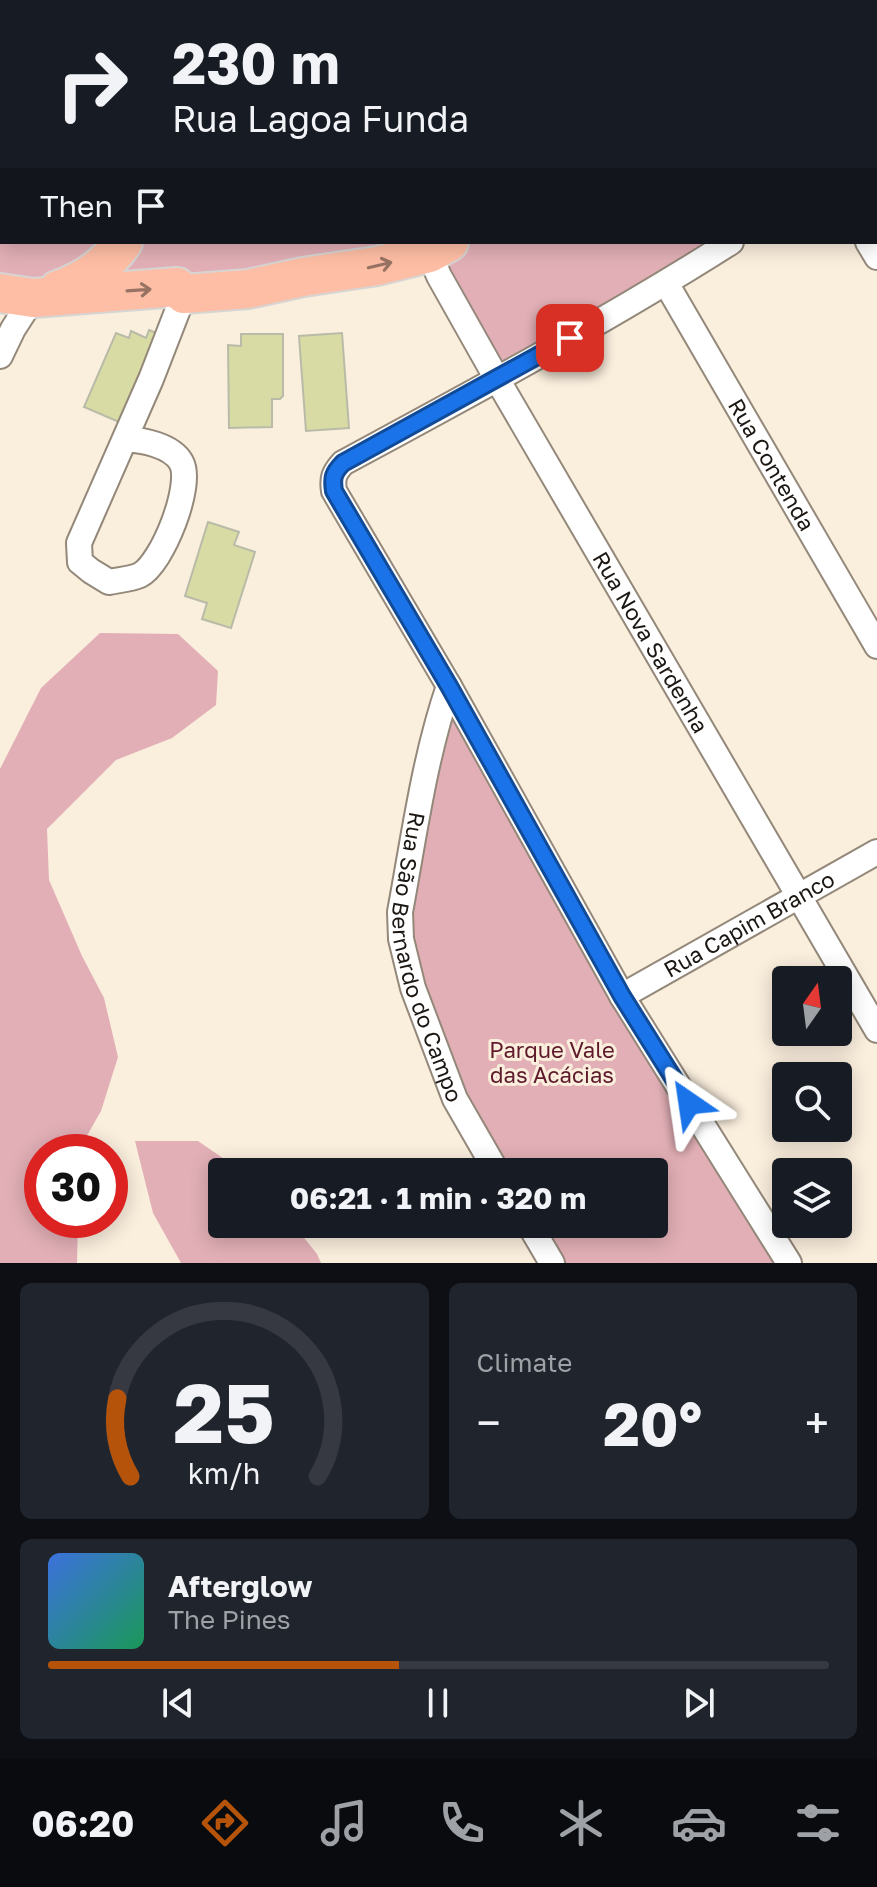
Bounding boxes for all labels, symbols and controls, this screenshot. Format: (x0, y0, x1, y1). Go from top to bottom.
text: 230 m (172, 29, 340, 96)
icon: right (40, 32, 144, 136)
text: Rua Lagoa Funda (172, 97, 469, 140)
icon: arrive (129, 184, 173, 228)
text: Then (40, 188, 113, 224)
one-way arrow (367, 256, 392, 271)
one-way arrow (125, 282, 151, 297)
pin (536, 304, 604, 372)
icon: arrive (548, 316, 592, 360)
street label: Rua Contenda (723, 393, 821, 535)
street label: Rua Nova Sardenha (588, 546, 715, 738)
street label: Rua São Bernardo do Campo (386, 810, 469, 1106)
street label: Rua Capim Branco (659, 865, 839, 983)
north arrow (772, 966, 852, 1046)
map controls (772, 966, 852, 1238)
park label: Parque Vale das Acácias (489, 1036, 615, 1088)
position arrow (647, 1061, 731, 1145)
button: search (772, 1062, 852, 1142)
speed limit sign: 30 (24, 1134, 128, 1238)
button: layers (772, 1158, 852, 1238)
text: 06:21 · 1 min · 320 m (290, 1180, 586, 1216)
text: Climate (477, 1347, 572, 1378)
text: 25 (174, 1361, 275, 1461)
text: 20° (603, 1387, 702, 1459)
text: − (477, 1396, 501, 1449)
text: + (805, 1396, 829, 1449)
text: km/h (188, 1456, 261, 1490)
text: Afterglow (168, 1568, 312, 1604)
text: The Pines (168, 1604, 291, 1635)
icon: previous (156, 1681, 200, 1725)
icon: pause (416, 1681, 460, 1725)
icon: next (677, 1681, 721, 1725)
icon: directions (197, 1795, 253, 1851)
icon: music (316, 1795, 372, 1851)
icon: phone (434, 1795, 490, 1851)
icon: climate (553, 1795, 609, 1851)
icon: car (671, 1795, 727, 1851)
icon: filters (790, 1795, 846, 1851)
text: 06:20 (31, 1802, 134, 1845)

